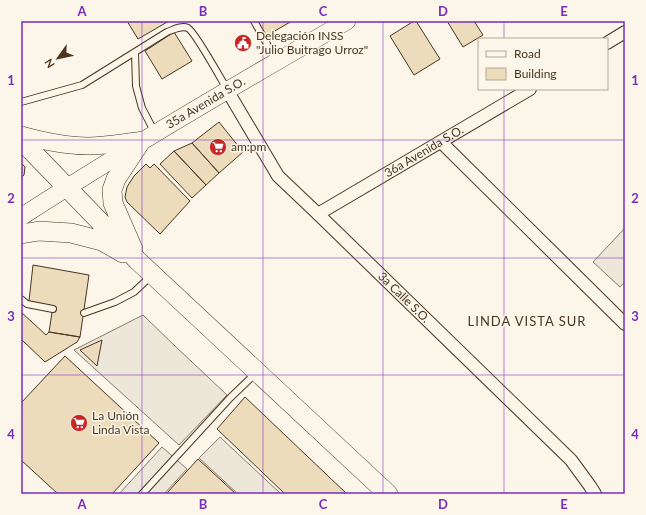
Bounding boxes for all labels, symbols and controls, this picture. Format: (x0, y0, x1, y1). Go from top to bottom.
text: A (76, 3, 87, 19)
text: B (199, 3, 208, 19)
text: C (319, 3, 328, 19)
text: D (438, 3, 448, 19)
text: E (560, 3, 568, 19)
place label: Delegación INSS "Julio Buitrago Urroz" (256, 28, 368, 57)
public building icon: Delegación INSS "Julio Buitrago Urroz" (233, 33, 253, 53)
north arrow (38, 38, 78, 78)
legend (478, 38, 608, 90)
text: Road (514, 46, 541, 61)
text: N (41, 57, 57, 71)
text: Building (514, 66, 557, 81)
text: 1 (7, 72, 15, 88)
text: 1 (631, 72, 639, 88)
street label: 35a Avenida S.O. (163, 73, 248, 132)
street label: 36a Avenida S.O. (381, 122, 466, 180)
supermarket icon: am:pm (208, 137, 228, 157)
place label: am:pm (231, 139, 267, 154)
text: 2 (7, 190, 15, 206)
text: 2 (631, 190, 639, 206)
street label: 3a Calle S.O. (375, 269, 433, 326)
text: 3 (7, 308, 15, 324)
text: 3 (631, 308, 639, 324)
district label: LINDA VISTA SUR (468, 313, 586, 329)
place label: La Unión Linda Vista (92, 408, 150, 437)
supermarket icon: La Unión Linda Vista (69, 413, 89, 433)
text: 4 (7, 426, 15, 442)
text: 4 (631, 426, 639, 442)
text: A (76, 496, 87, 512)
text: B (199, 496, 208, 512)
text: C (319, 496, 328, 512)
text: D (438, 496, 448, 512)
text: E (560, 496, 568, 512)

